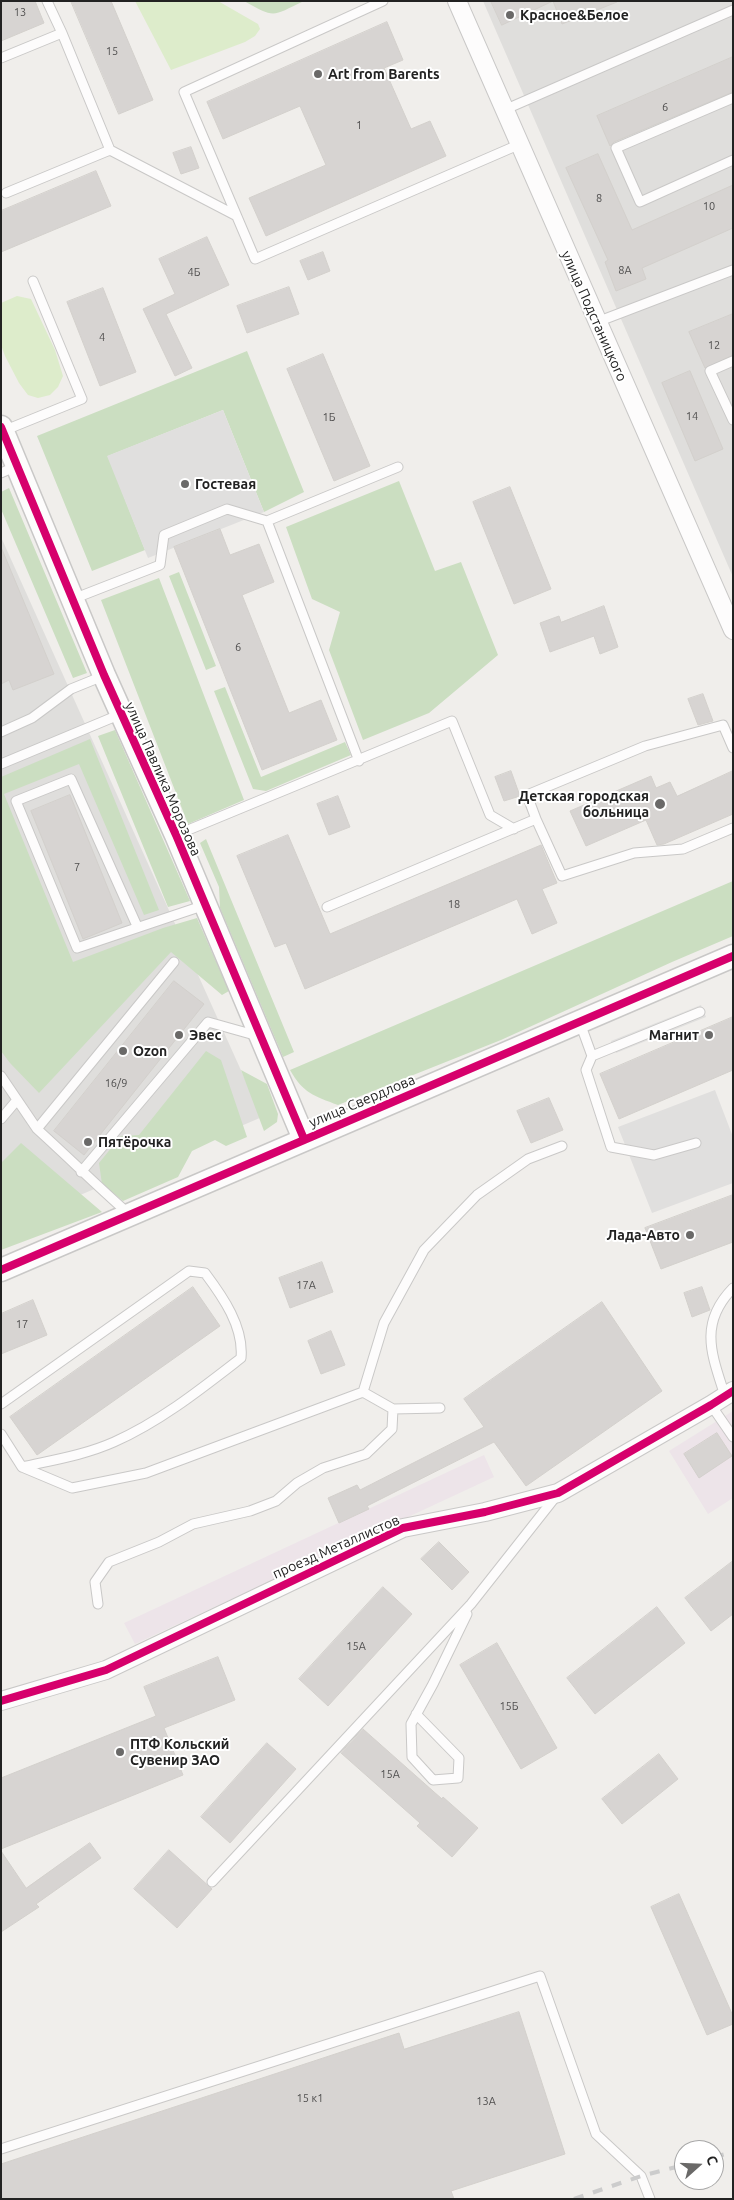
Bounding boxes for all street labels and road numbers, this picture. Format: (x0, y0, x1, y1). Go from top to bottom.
street label: улица Подстаницкого (558, 248, 630, 384)
street label: улица Павлика Морозова (121, 699, 205, 859)
street label: улица Свердлова (306, 1071, 418, 1131)
street label: проезд Металлистов (270, 1511, 402, 1583)

